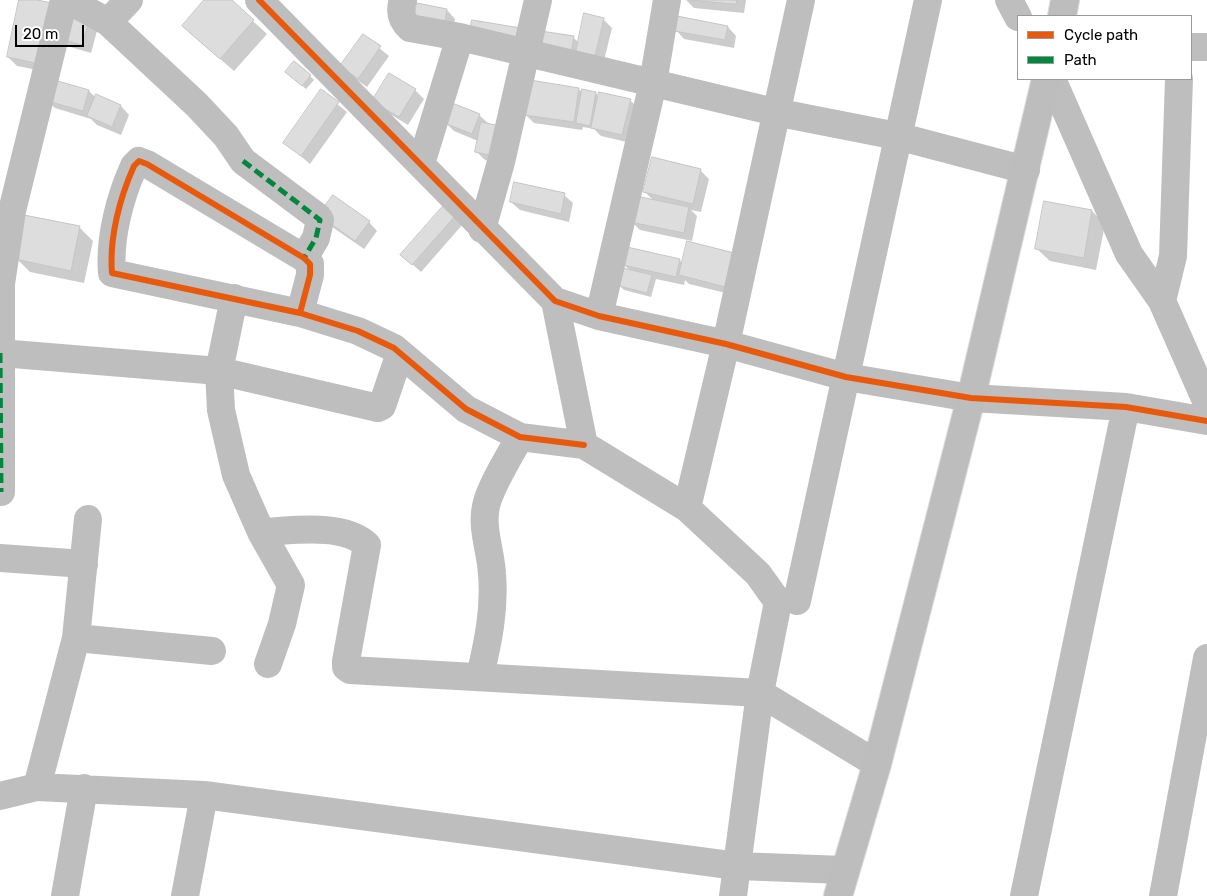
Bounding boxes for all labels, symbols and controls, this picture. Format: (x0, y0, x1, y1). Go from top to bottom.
scale bar (18, 15, 86, 47)
legend (1017, 15, 1192, 80)
text: 20 m (23, 25, 58, 43)
text: Cycle path (1064, 26, 1138, 44)
text: Path (1064, 51, 1097, 69)

